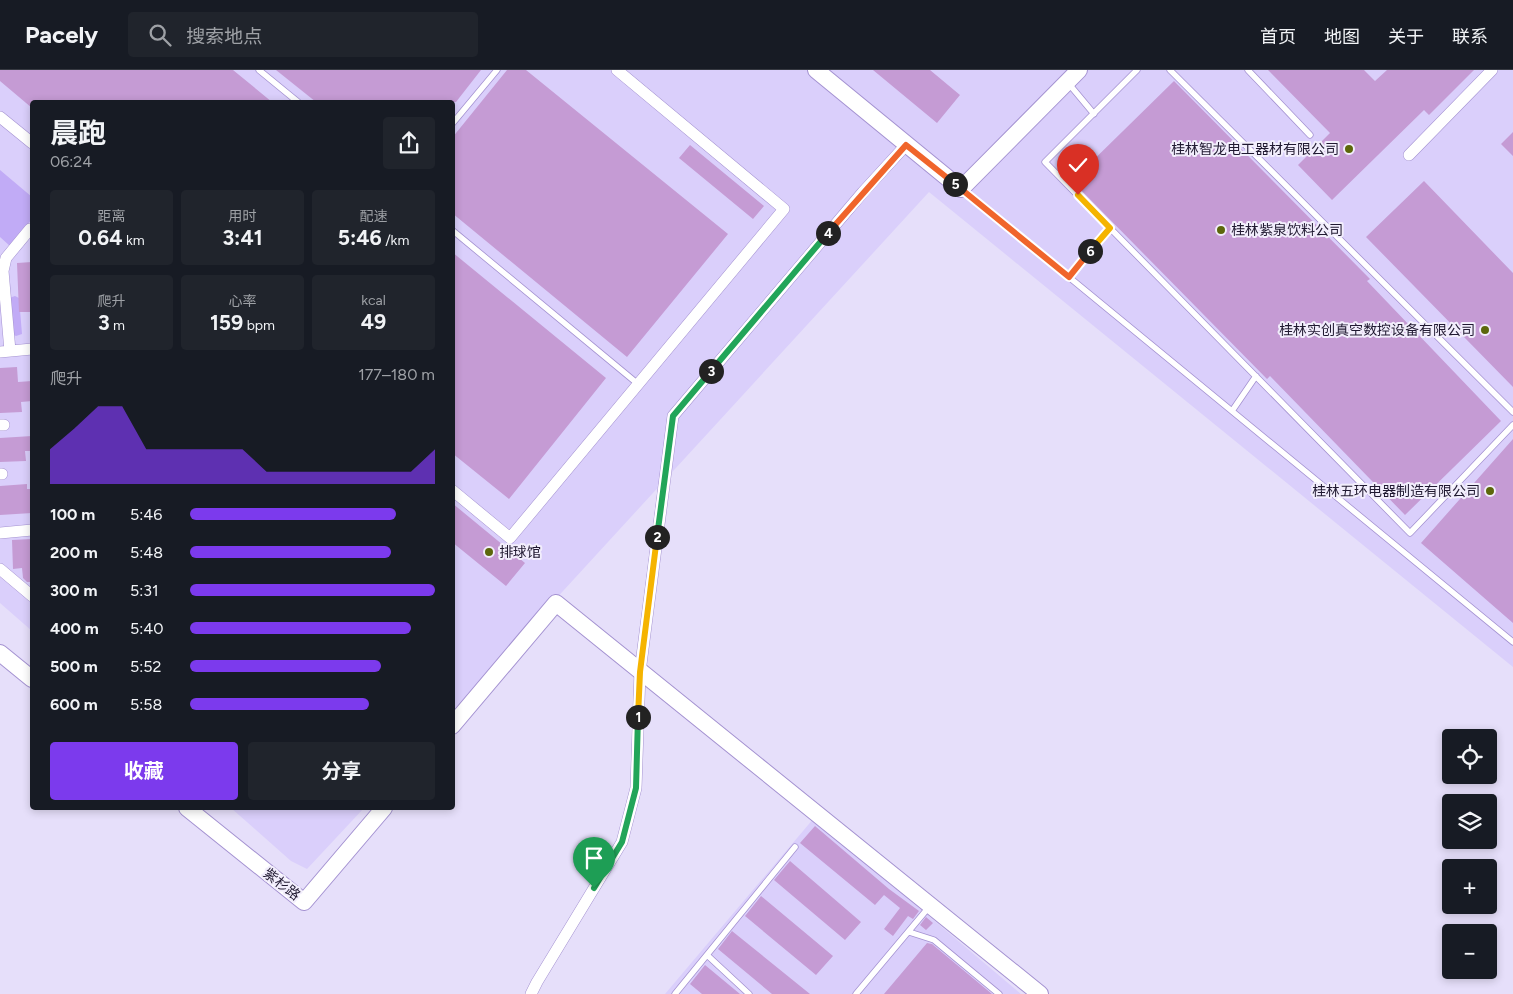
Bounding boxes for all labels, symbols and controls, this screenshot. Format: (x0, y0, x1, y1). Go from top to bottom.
search box (128, 12, 478, 57)
text: Pacely (25, 20, 98, 49)
icon: search (146, 21, 174, 49)
text: 搜索地点 (186, 25, 262, 48)
text: 首页 (1260, 26, 1296, 48)
text: 地图 (1324, 26, 1360, 48)
text: 关于 (1388, 26, 1424, 48)
text: 联系 (1452, 26, 1488, 48)
text: 晨跑 (50, 116, 106, 150)
button: share (383, 117, 435, 169)
place label: 桂林智龙电工器材有限公司 (1171, 141, 1339, 158)
marker: 桂林智龙电工器材有限公司 (1343, 143, 1355, 155)
pin (1057, 144, 1099, 195)
icon: check (1064, 151, 1092, 179)
text: 06:24 (50, 152, 92, 171)
pin: 5 (942, 172, 968, 196)
text: 5 (951, 176, 960, 193)
text: 距离 (98, 208, 126, 225)
text: 用时 (229, 208, 257, 225)
text: 配速 (360, 208, 388, 225)
pin: 4 (816, 220, 840, 246)
place label: 桂林紫泉饮料公司 (1231, 222, 1343, 239)
marker: 桂林紫泉饮料公司 (1215, 224, 1227, 236)
text: 0.64 (78, 225, 123, 250)
text: 3:41 (222, 225, 263, 250)
text: 5:46 (338, 225, 382, 250)
text: 4 (824, 225, 833, 242)
text: km (123, 232, 145, 249)
text: /km (382, 232, 409, 249)
pin: 6 (1078, 238, 1102, 264)
text: 6 (1086, 243, 1095, 260)
text: kcal (361, 292, 386, 309)
text: 爬升 (98, 293, 126, 310)
text: 心率 (229, 293, 257, 310)
text: 49 (361, 309, 386, 334)
text: 3 (98, 310, 110, 335)
text: 159 (210, 310, 243, 335)
text: m (110, 317, 125, 334)
text: bpm (243, 317, 275, 334)
place label: 桂林实创真空数控设备有限公司 (1279, 322, 1475, 339)
marker: 桂林实创真空数控设备有限公司 (1479, 324, 1491, 336)
pin: 3 (698, 358, 724, 384)
text: 3 (708, 363, 715, 380)
text: 177–180 m (358, 365, 435, 384)
text: 爬升 (50, 369, 82, 388)
place label: 桂林五环电器制造有限公司 (1312, 483, 1480, 500)
marker: 桂林五环电器制造有限公司 (1484, 485, 1496, 497)
text: 100 m (50, 505, 95, 524)
text: 5:46 (130, 505, 162, 524)
pin: 2 (644, 524, 670, 550)
text: 2 (653, 529, 662, 546)
text: 200 m (50, 543, 98, 562)
text: 5:48 (130, 543, 163, 562)
place label: 排球馆 (499, 544, 541, 561)
marker: 排球馆 (483, 546, 495, 558)
text: 300 m (50, 581, 97, 600)
text: 5:31 (130, 581, 159, 600)
text: 400 m (50, 619, 99, 638)
text: 5:40 (130, 619, 163, 638)
text: 500 m (50, 657, 98, 676)
text: 5:52 (130, 657, 161, 676)
text: 600 m (50, 695, 98, 714)
text: 5:58 (130, 695, 162, 714)
pin: 1 (626, 704, 650, 730)
text: 1 (636, 709, 641, 726)
map controls (1442, 729, 1497, 979)
button: locate (1442, 729, 1497, 784)
button: 收藏 (50, 742, 238, 800)
button: 分享 (248, 742, 435, 800)
button: layers (1442, 794, 1497, 849)
pin (573, 837, 615, 888)
icon: arrive (580, 844, 608, 872)
button: + (1442, 859, 1497, 914)
street label: 紫杉路 (260, 865, 303, 904)
button: − (1442, 924, 1497, 979)

